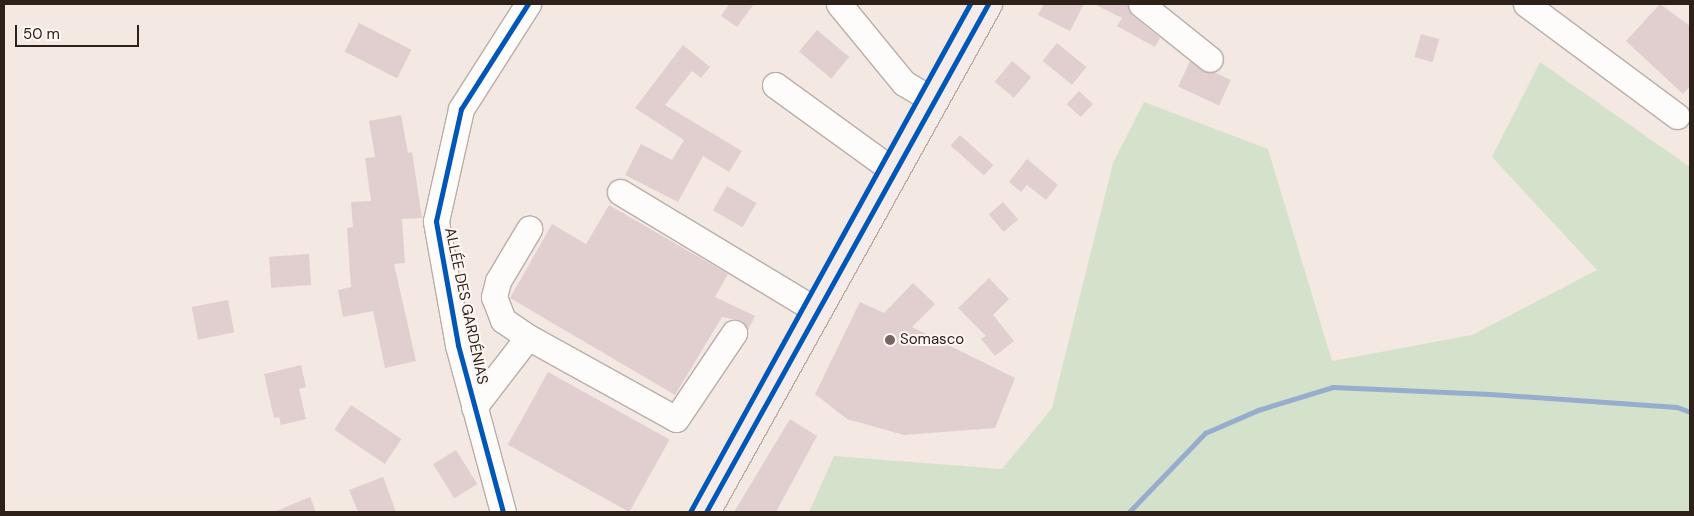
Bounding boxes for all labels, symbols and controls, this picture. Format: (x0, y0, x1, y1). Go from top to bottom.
scale bar (18, 15, 141, 47)
text: 50 m (23, 24, 60, 44)
street label: ALLÉE DES GARDÉNIAS (441, 226, 491, 386)
place label: Somasco (900, 331, 964, 349)
marker: Somasco (884, 334, 896, 346)

